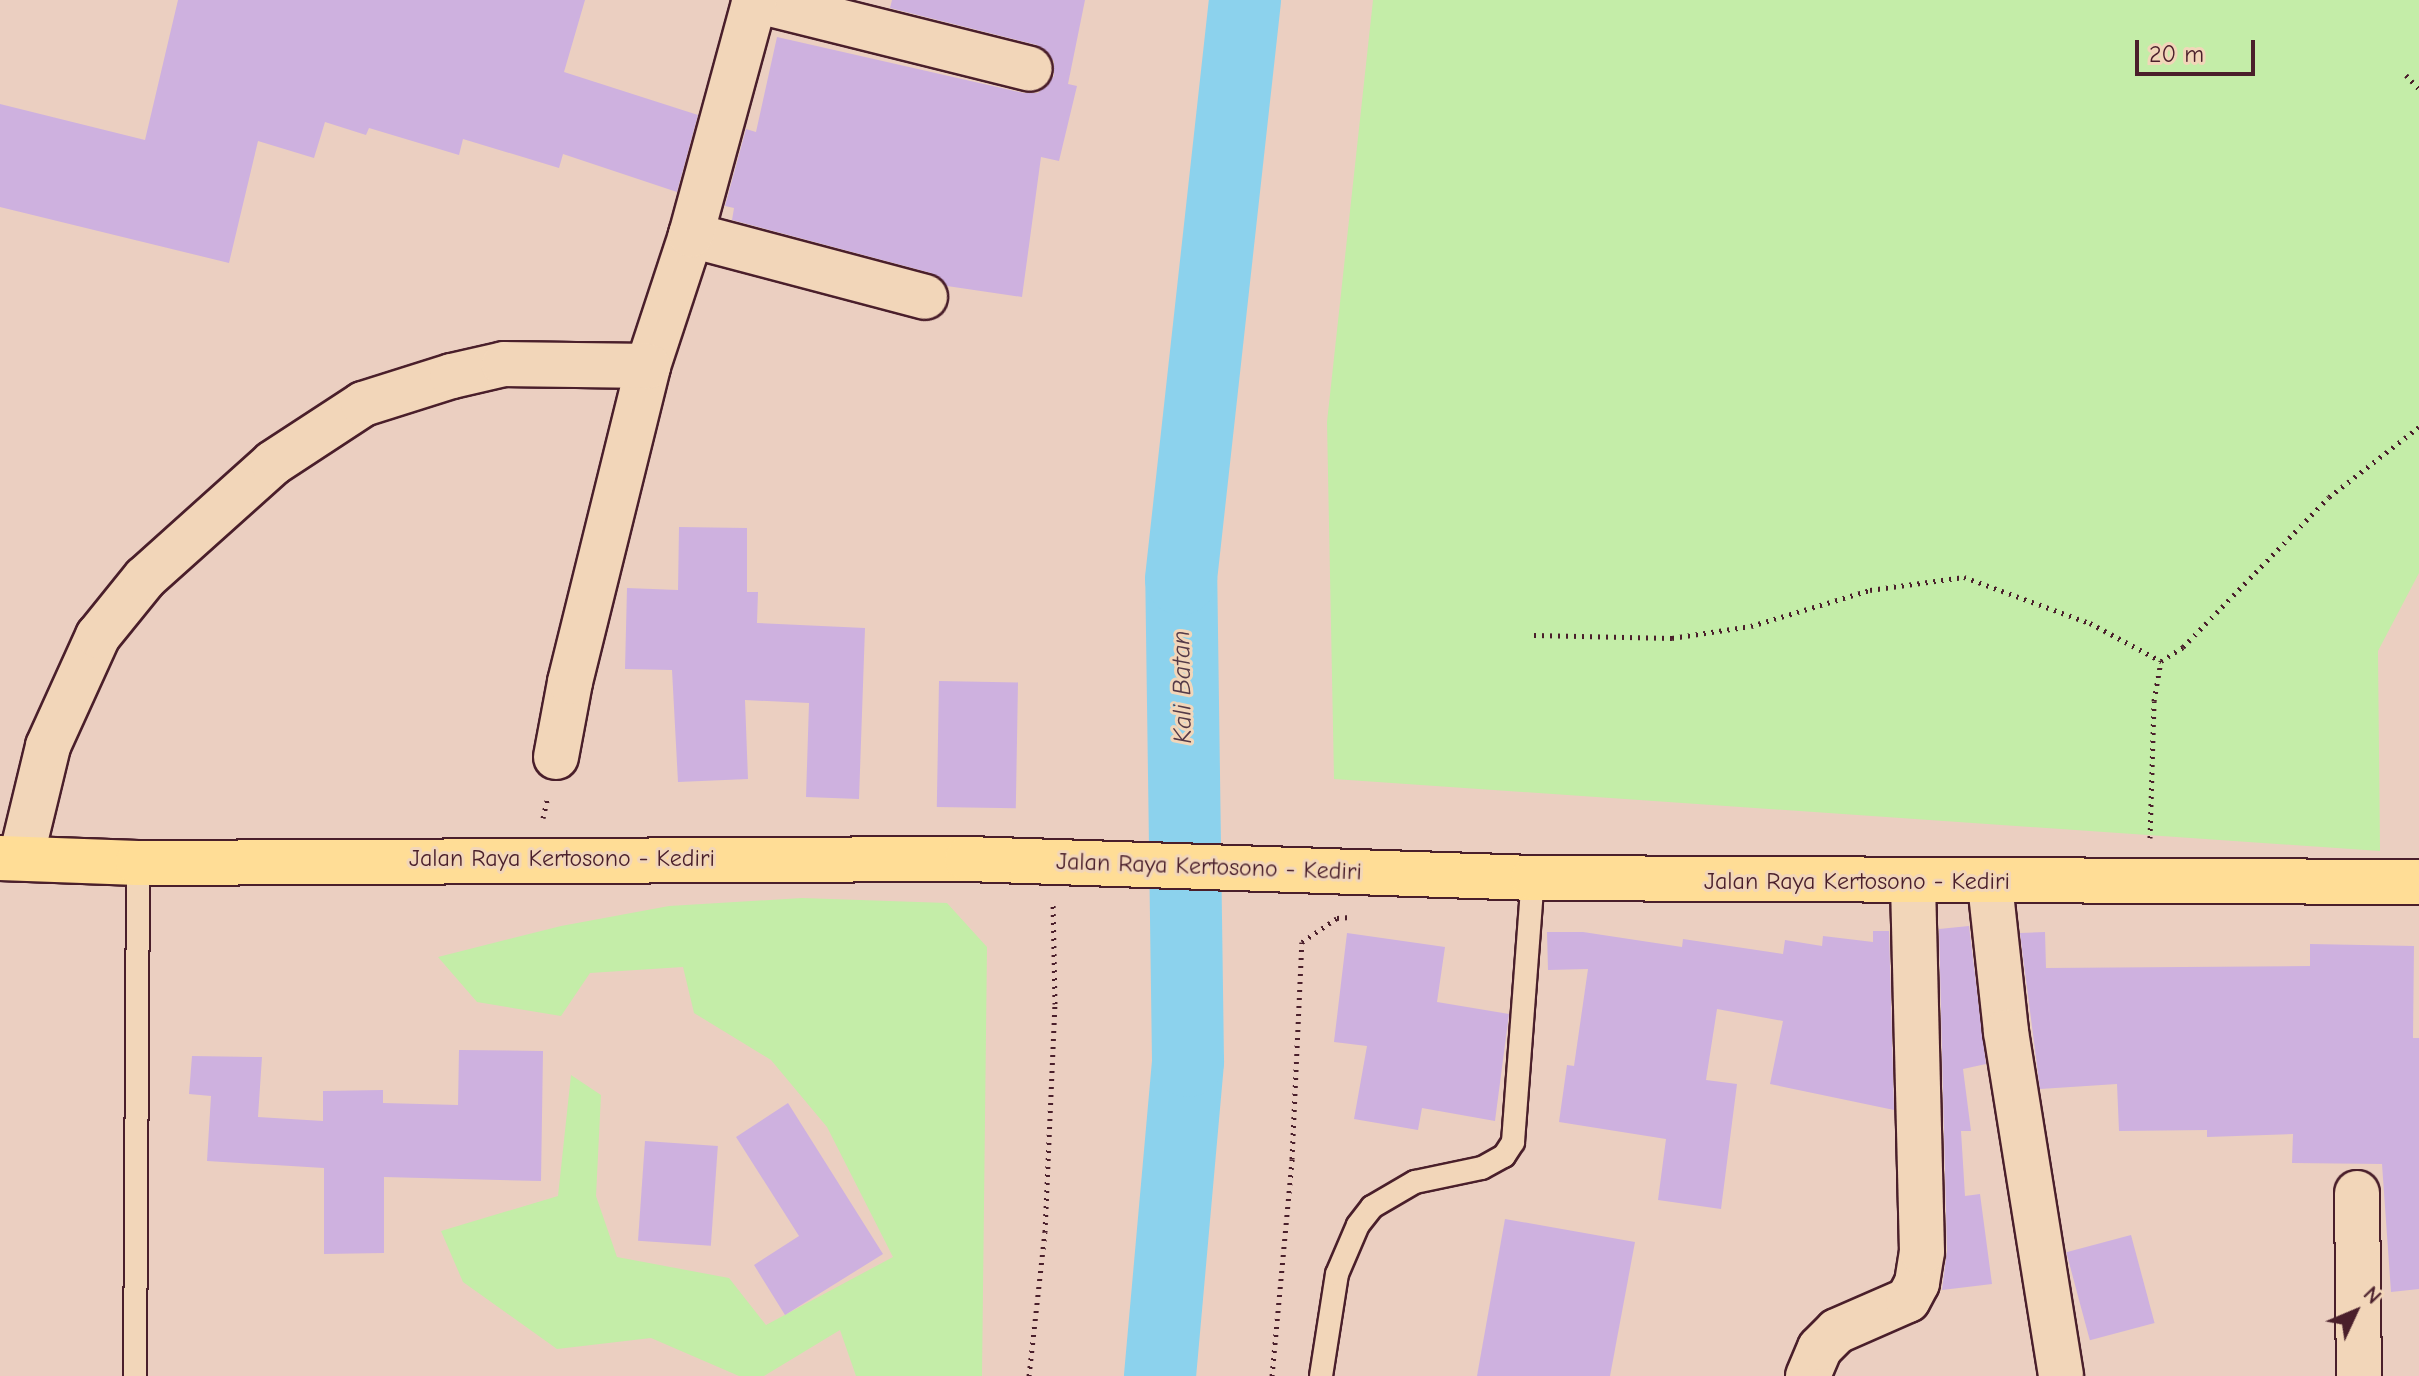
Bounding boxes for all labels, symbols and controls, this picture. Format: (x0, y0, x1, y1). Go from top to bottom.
scale bar (2139, 24, 2259, 74)
text: 20 m (2149, 40, 2204, 68)
water label: Kali Batan (1166, 630, 1200, 744)
street label: Jalan Raya Kertosono - Kediri (409, 845, 715, 873)
street label: Jalan Raya Kertosono - Kediri (1056, 847, 1362, 887)
street label: Jalan Raya Kertosono - Kediri (1704, 868, 2010, 896)
north arrow (2315, 1272, 2395, 1352)
text: N (2358, 1281, 2387, 1310)

